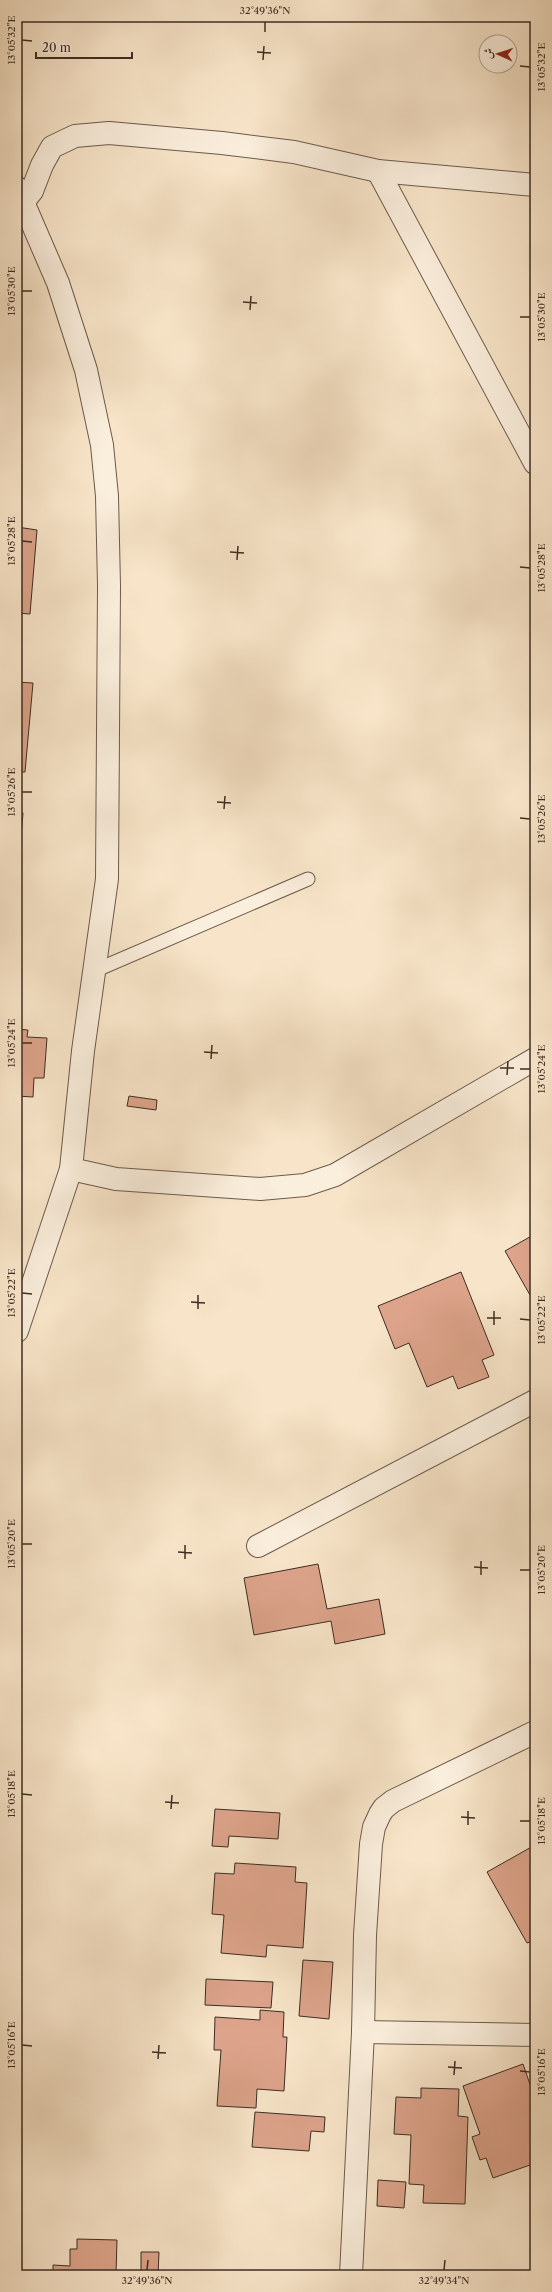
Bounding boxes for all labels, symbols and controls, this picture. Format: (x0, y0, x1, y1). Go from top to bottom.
text: 32°49'36"N (240, 4, 290, 17)
text: 13°05'32"E (5, 16, 18, 64)
scale bar (36, 34, 132, 60)
north arrow (478, 34, 518, 74)
text: 20 m (42, 40, 71, 55)
text: 13°05'32"E (535, 43, 548, 91)
text: ش (481, 48, 495, 59)
text: 13°05'30"E (5, 266, 18, 316)
text: 13°05'30"E (535, 292, 548, 342)
text: 13°05'28"E (5, 516, 18, 566)
text: 13°05'28"E (535, 543, 548, 593)
text: 13°05'26"E (5, 767, 18, 816)
text: 13°05'26"E (535, 794, 548, 843)
text: 13°05'24"E (5, 1018, 18, 1067)
text: 13°05'24"E (535, 1044, 548, 1093)
text: 13°05'22"E (5, 1268, 18, 1318)
text: 13°05'22"E (535, 1295, 548, 1345)
text: 13°05'20"E (5, 1519, 18, 1569)
text: 13°05'20"E (535, 1545, 548, 1595)
text: 13°05'18"E (5, 1770, 18, 1818)
text: 13°05'18"E (535, 1797, 548, 1845)
text: 13°05'16"E (5, 2021, 18, 2069)
text: 13°05'16"E (535, 2048, 548, 2096)
text: 32°49'36"N (122, 2274, 172, 2287)
text: 32°49'34"N (419, 2274, 469, 2287)

